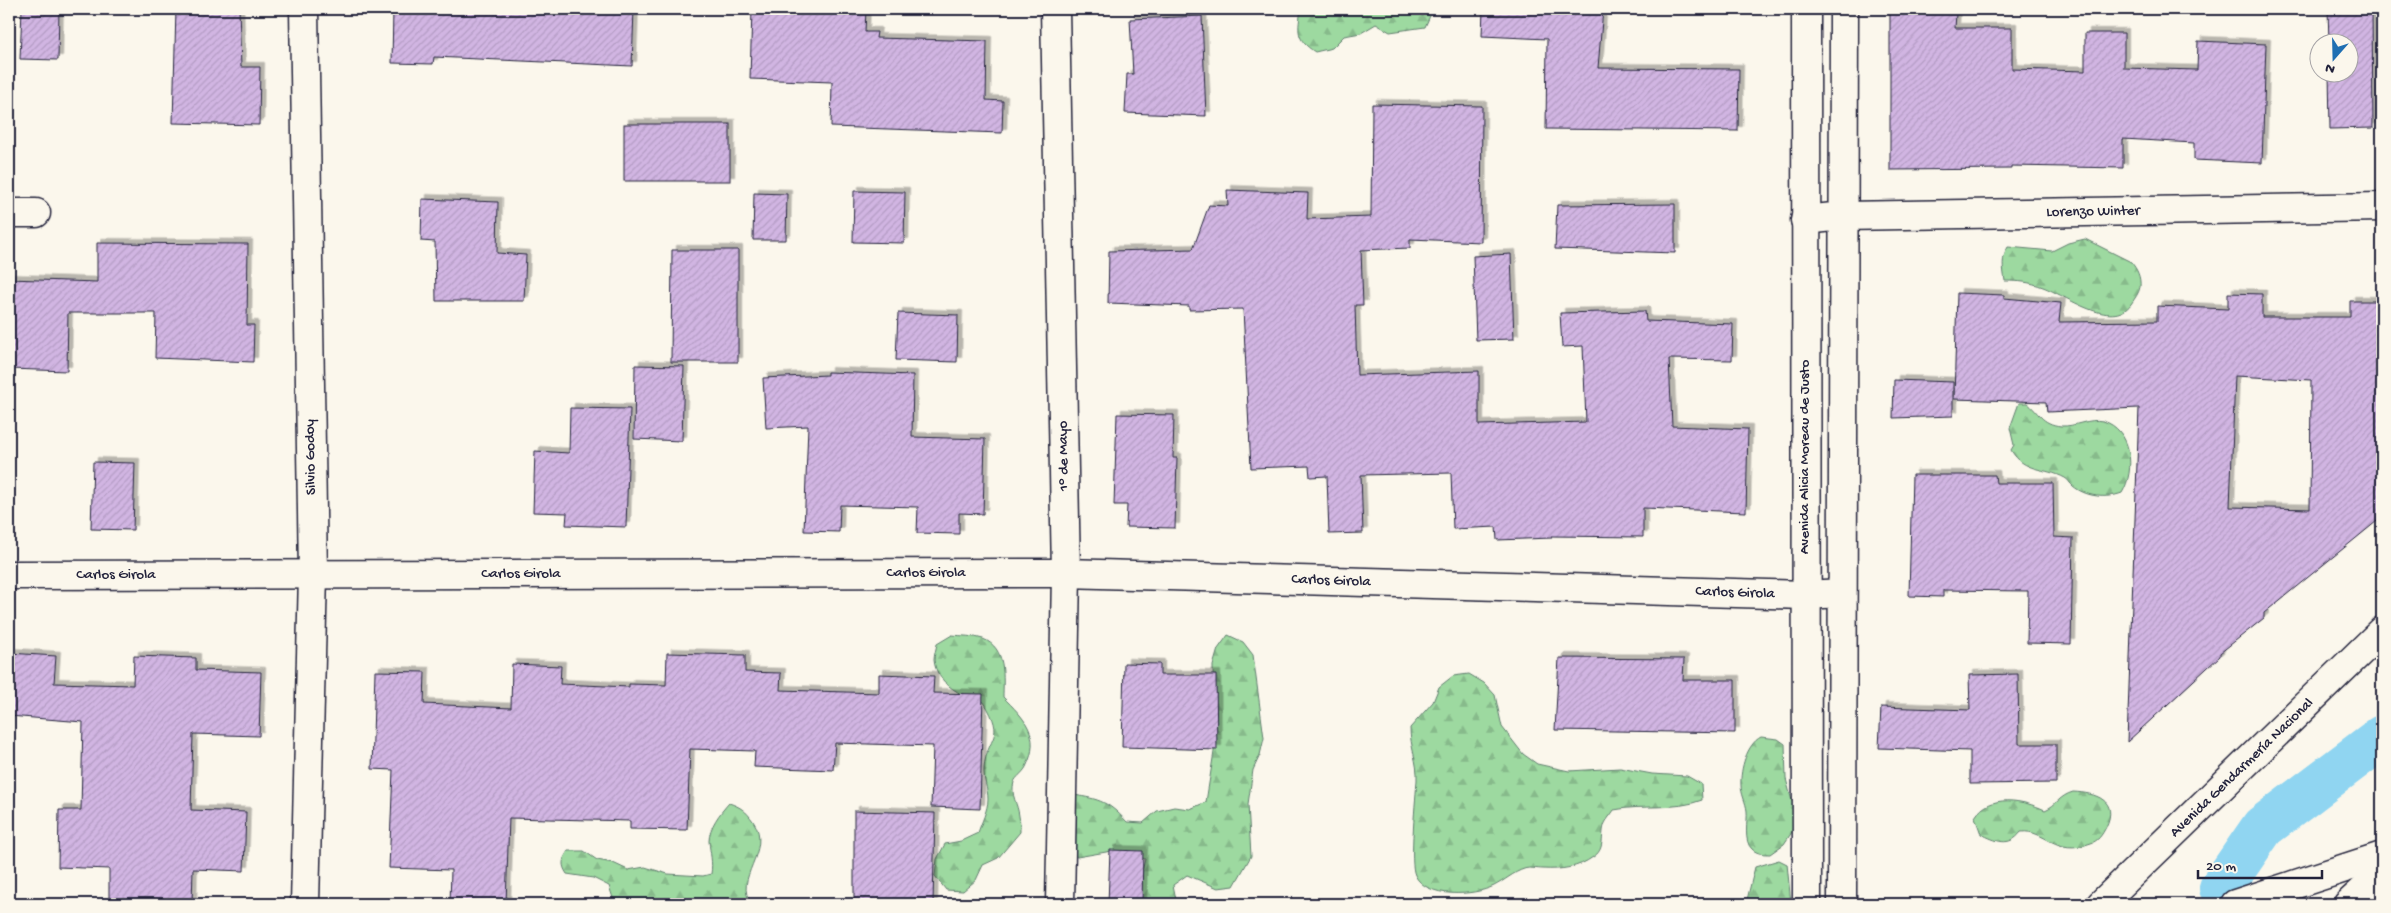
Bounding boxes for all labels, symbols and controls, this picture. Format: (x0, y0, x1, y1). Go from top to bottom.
north arrow (2308, 32, 2358, 82)
text: N (2323, 58, 2338, 77)
street label: Lorenzo Winter (2046, 202, 2142, 222)
street label: Avenida Alicia Moreau de Justo (1796, 360, 1814, 554)
street label: Silvio Godoy (301, 418, 321, 495)
street label: 1° de Mayo (1054, 420, 1074, 492)
street label: Carlos Girola (886, 564, 966, 582)
street label: Carlos Girola (481, 565, 561, 583)
street label: Carlos Girola (76, 566, 156, 584)
street label: Carlos Girola (1291, 571, 1372, 591)
street label: Carlos Girola (1695, 583, 1776, 603)
street label: Avenida Gendarmería Nacional (2166, 695, 2318, 841)
scale bar (2198, 848, 2322, 880)
text: 20 m (2206, 858, 2236, 876)

